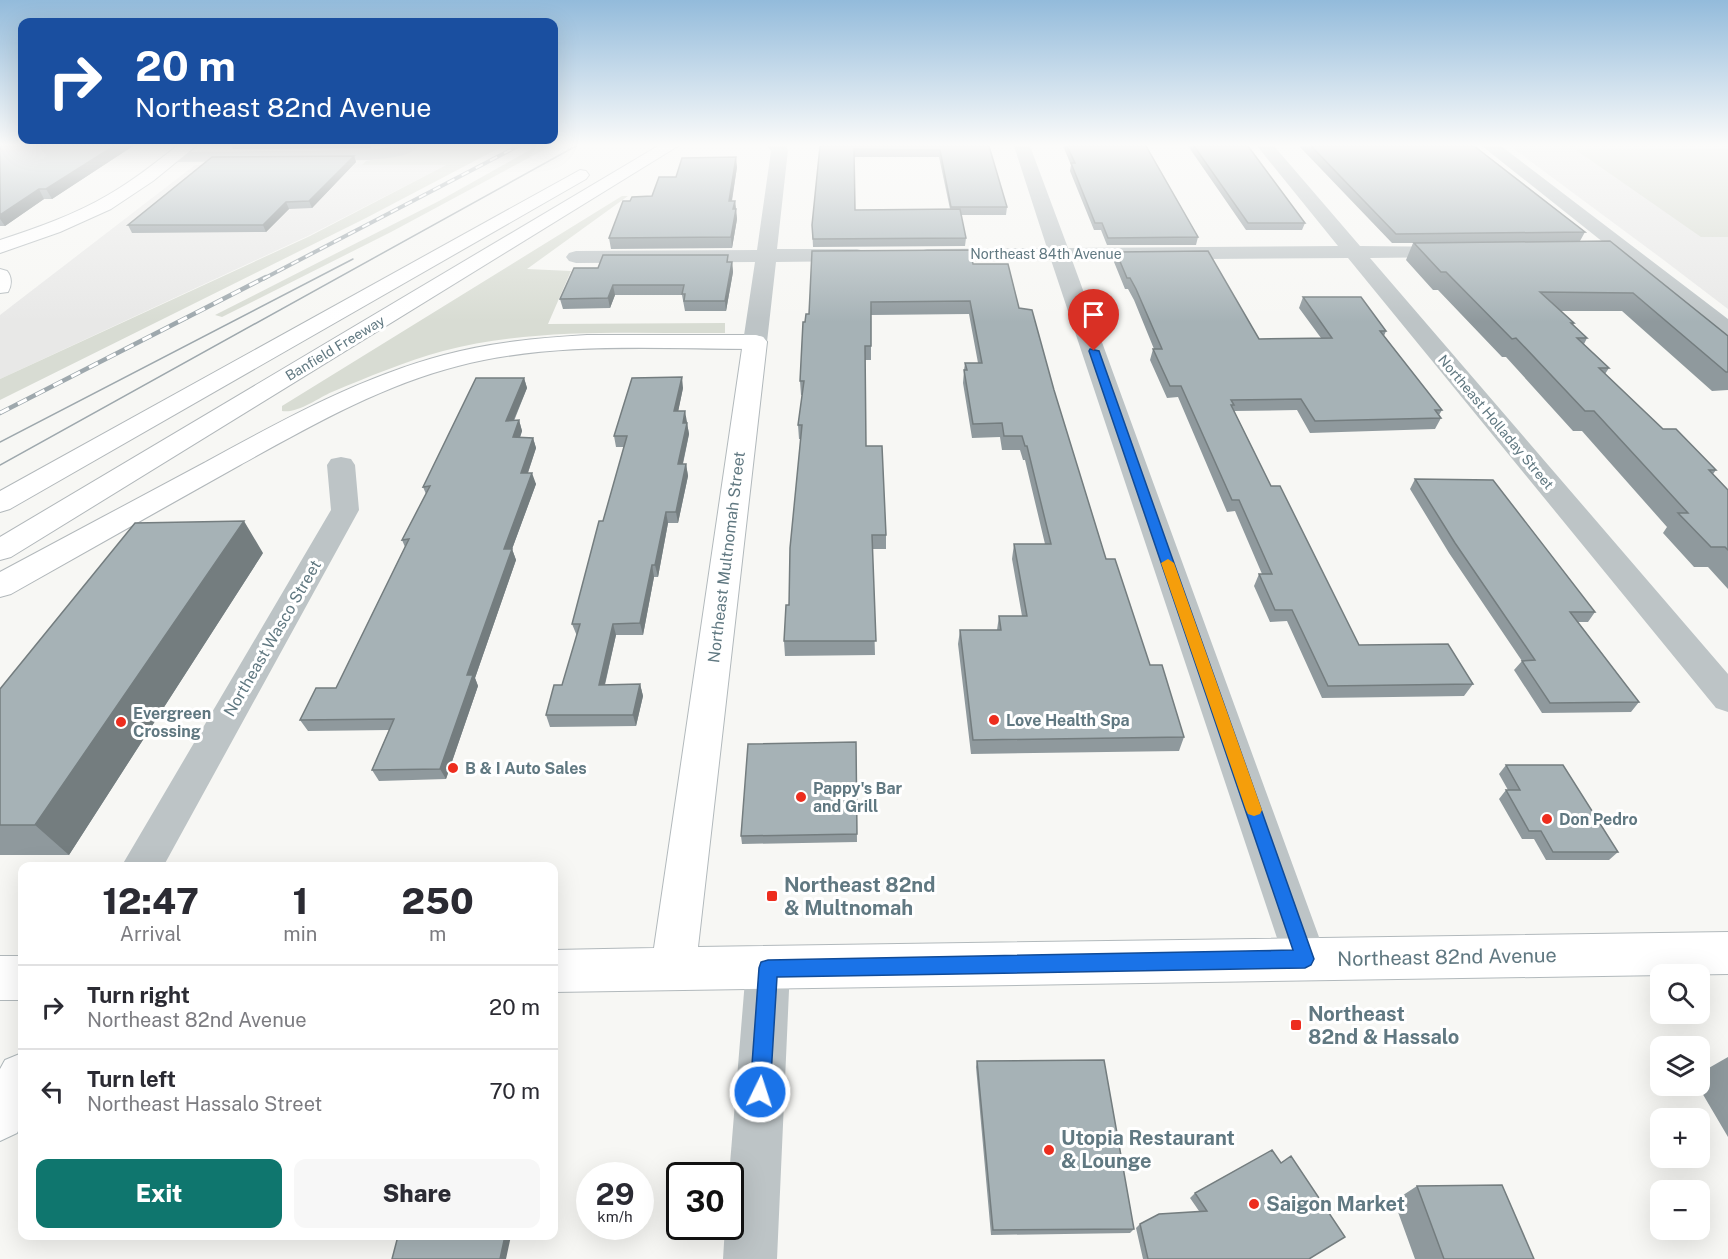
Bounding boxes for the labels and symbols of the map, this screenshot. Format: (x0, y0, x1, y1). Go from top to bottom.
street label: Northeast 84th Avenue (970, 246, 1122, 262)
pin (1068, 289, 1119, 351)
street label: Banfield Freeway (283, 312, 388, 384)
street label: Northeast Holladay Street (1435, 352, 1557, 492)
street label: Northeast Multnomah Street (704, 450, 749, 664)
street label: Northeast Wasco Street (220, 557, 325, 720)
place label: Evergreen Crossing (133, 704, 211, 741)
place label: Love Health Spa (1006, 711, 1129, 730)
marker: Love Health Spa (987, 713, 1001, 727)
marker: Evergreen Crossing (114, 715, 128, 729)
place label: B & I Auto Sales (465, 759, 587, 778)
marker: B & I Auto Sales (446, 761, 460, 775)
place label: Pappy's Bar and Grill (813, 779, 903, 816)
marker: Pappy's Bar and Grill (794, 790, 808, 804)
place label: Don Pedro (1559, 810, 1638, 829)
marker: Don Pedro (1540, 812, 1554, 826)
place label: Northeast 82nd & Multnomah (784, 873, 935, 920)
marker: Northeast 82nd & Multnomah (765, 889, 779, 903)
street label: Northeast 82nd Avenue (1337, 943, 1557, 971)
place label: Northeast 82nd & Hassalo (1308, 1002, 1459, 1049)
marker: Northeast 82nd & Hassalo (1289, 1018, 1303, 1032)
position arrow (728, 1060, 792, 1124)
place label: Utopia Restaurant & Lounge (1061, 1126, 1235, 1173)
marker: Utopia Restaurant & Lounge (1042, 1143, 1056, 1157)
speed limit sign: 30 (666, 1162, 744, 1240)
place label: Saigon Market (1266, 1192, 1405, 1216)
marker: Saigon Market (1247, 1197, 1261, 1211)

